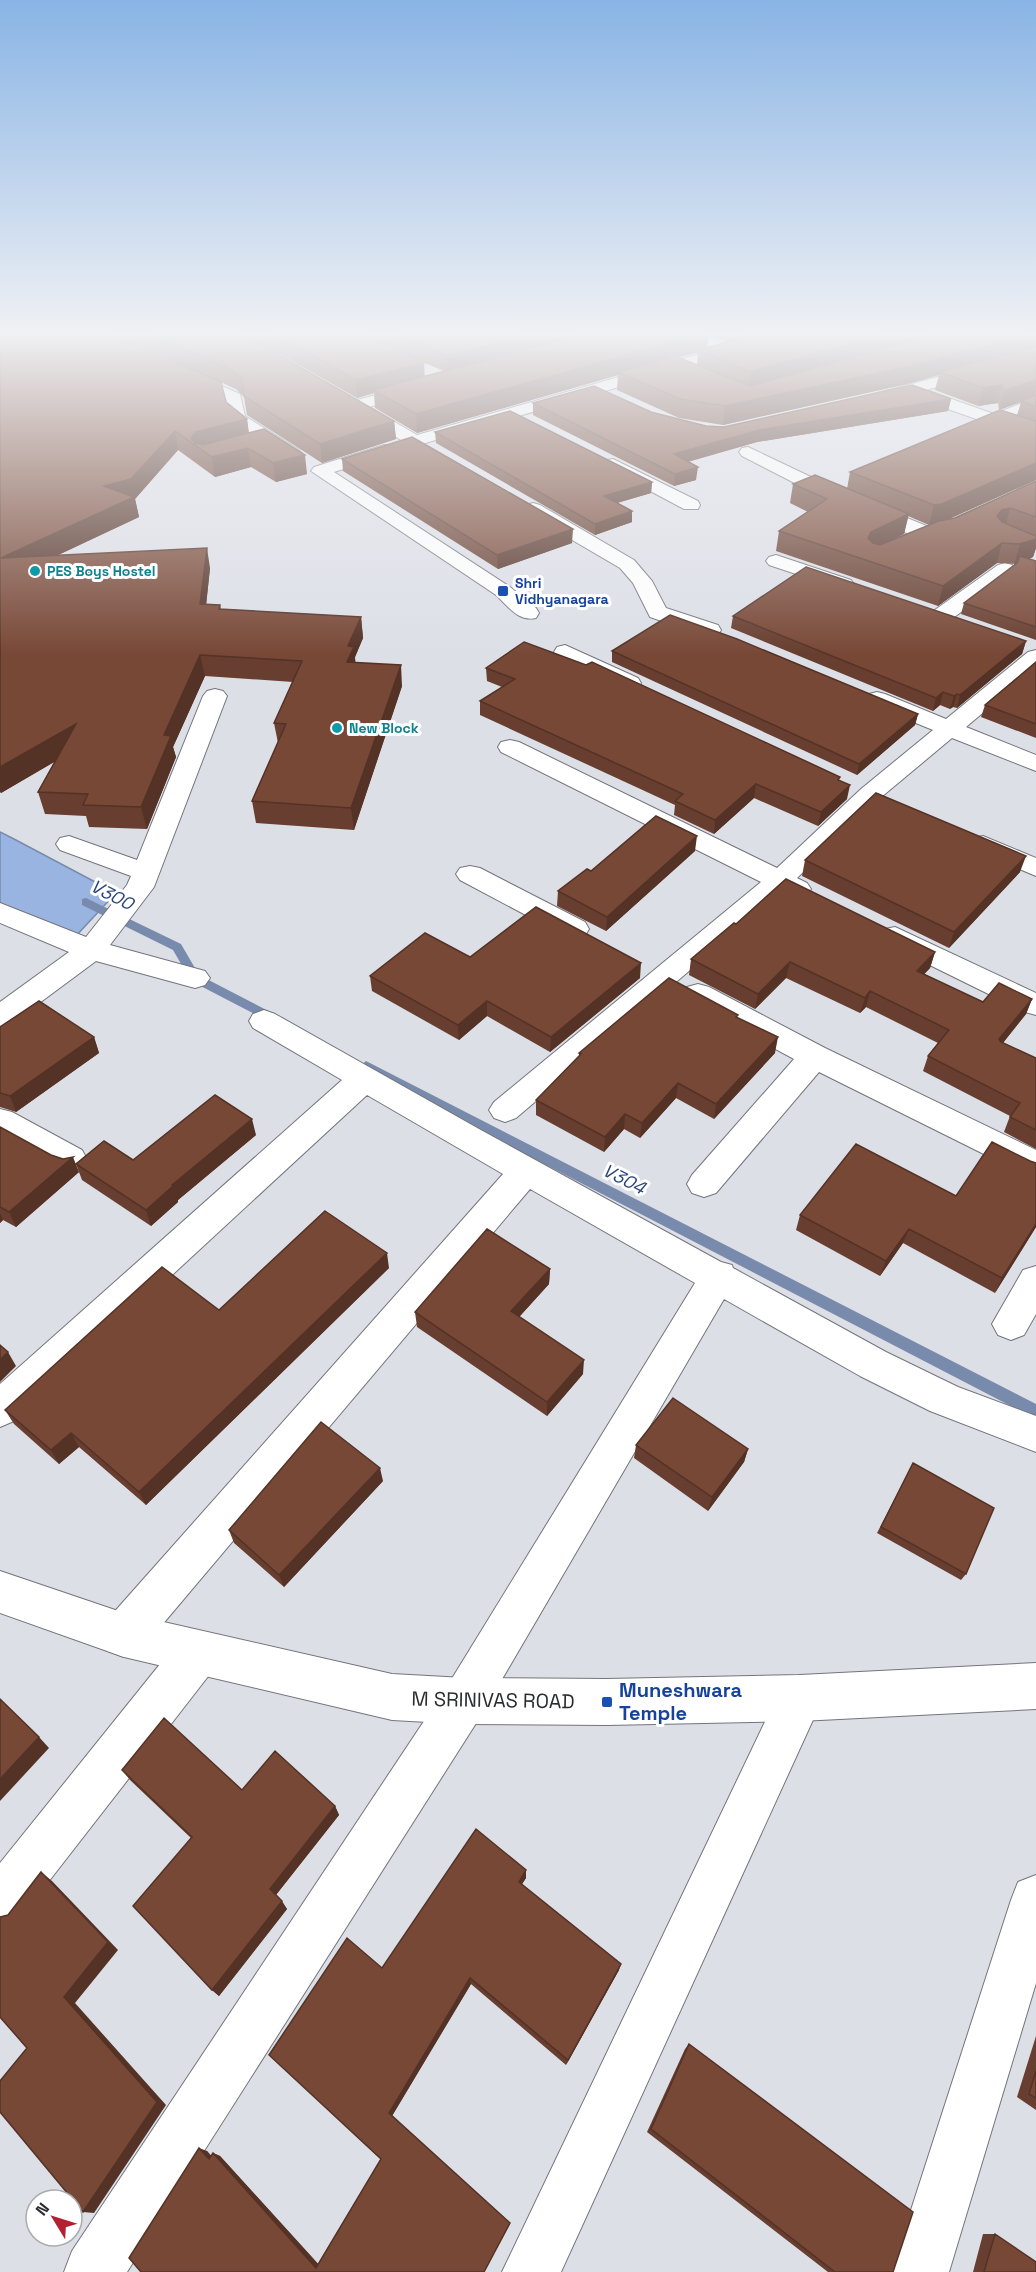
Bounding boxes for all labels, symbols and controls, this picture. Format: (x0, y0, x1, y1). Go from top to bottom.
place label: PES Boys Hostel (47, 562, 156, 580)
marker: PES Boys Hostel (28, 564, 42, 578)
place label: Shri Vidhyanagara (515, 574, 609, 608)
marker: Shri Vidhyanagara (496, 584, 510, 598)
place label: New Block (349, 719, 419, 737)
marker: New Block (330, 721, 344, 735)
water label: V300 (87, 874, 140, 916)
water label: V304 (599, 1158, 650, 1199)
place label: Muneshwara Temple (619, 1677, 743, 1726)
street label: M SRINIVAS ROAD (411, 1686, 575, 1714)
marker: Muneshwara Temple (600, 1695, 614, 1709)
north arrow (24, 2188, 84, 2248)
text: N (31, 2198, 54, 2220)

